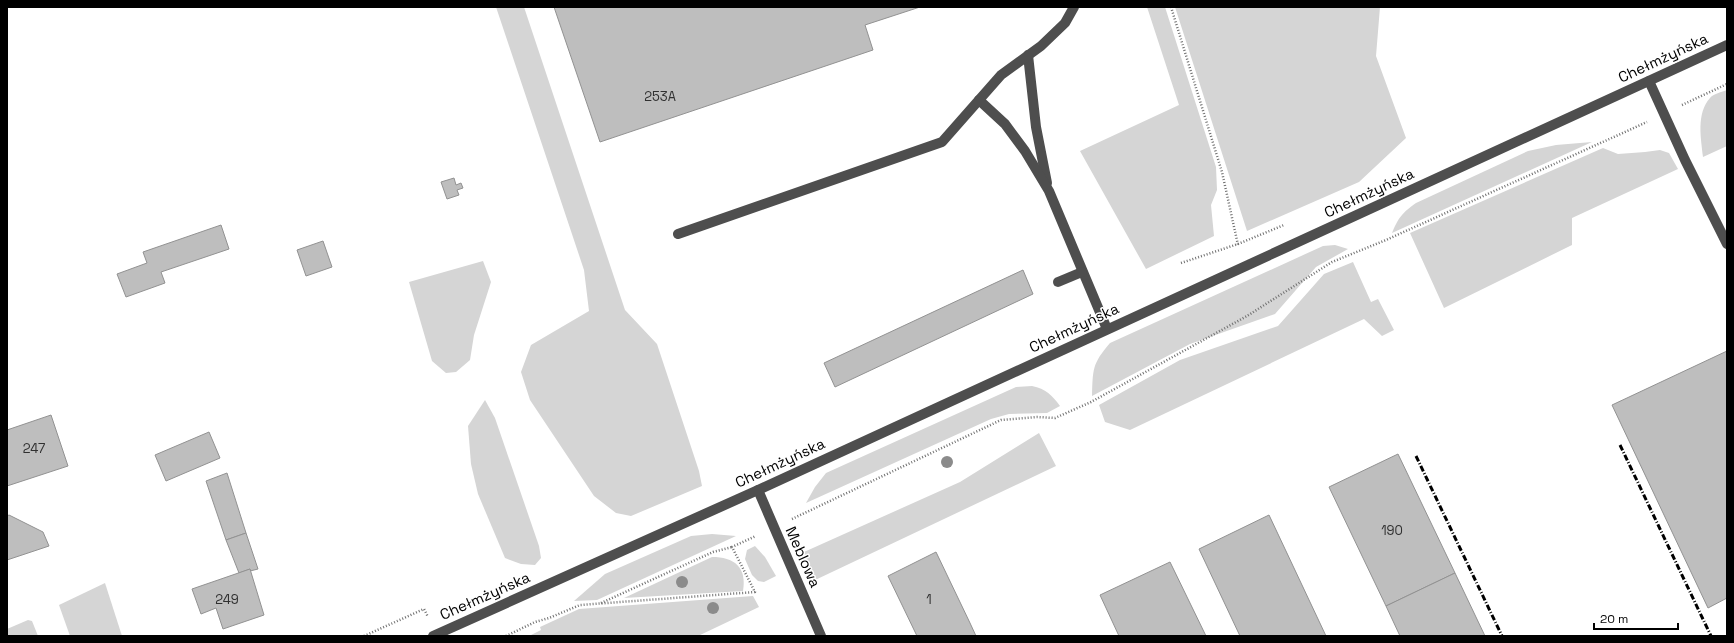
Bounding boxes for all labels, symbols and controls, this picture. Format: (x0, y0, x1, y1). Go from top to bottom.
street label: Chełmżyńska (1615, 28, 1711, 87)
house number: 253A (644, 88, 676, 105)
street label: Chełmżyńska (1321, 163, 1417, 222)
street label: Chełmżyńska (1026, 298, 1122, 357)
street label: Chełmżyńska (732, 433, 828, 492)
house number: 247 (23, 440, 45, 457)
house number: 190 (1381, 522, 1403, 539)
street label: Meblowa (782, 523, 825, 591)
street label: Chełmżyńska (437, 567, 533, 624)
house number: 249 (215, 591, 239, 608)
house number: 1 (926, 591, 932, 608)
scale bar (1594, 605, 1678, 631)
text: 20 m (1600, 611, 1628, 627)

